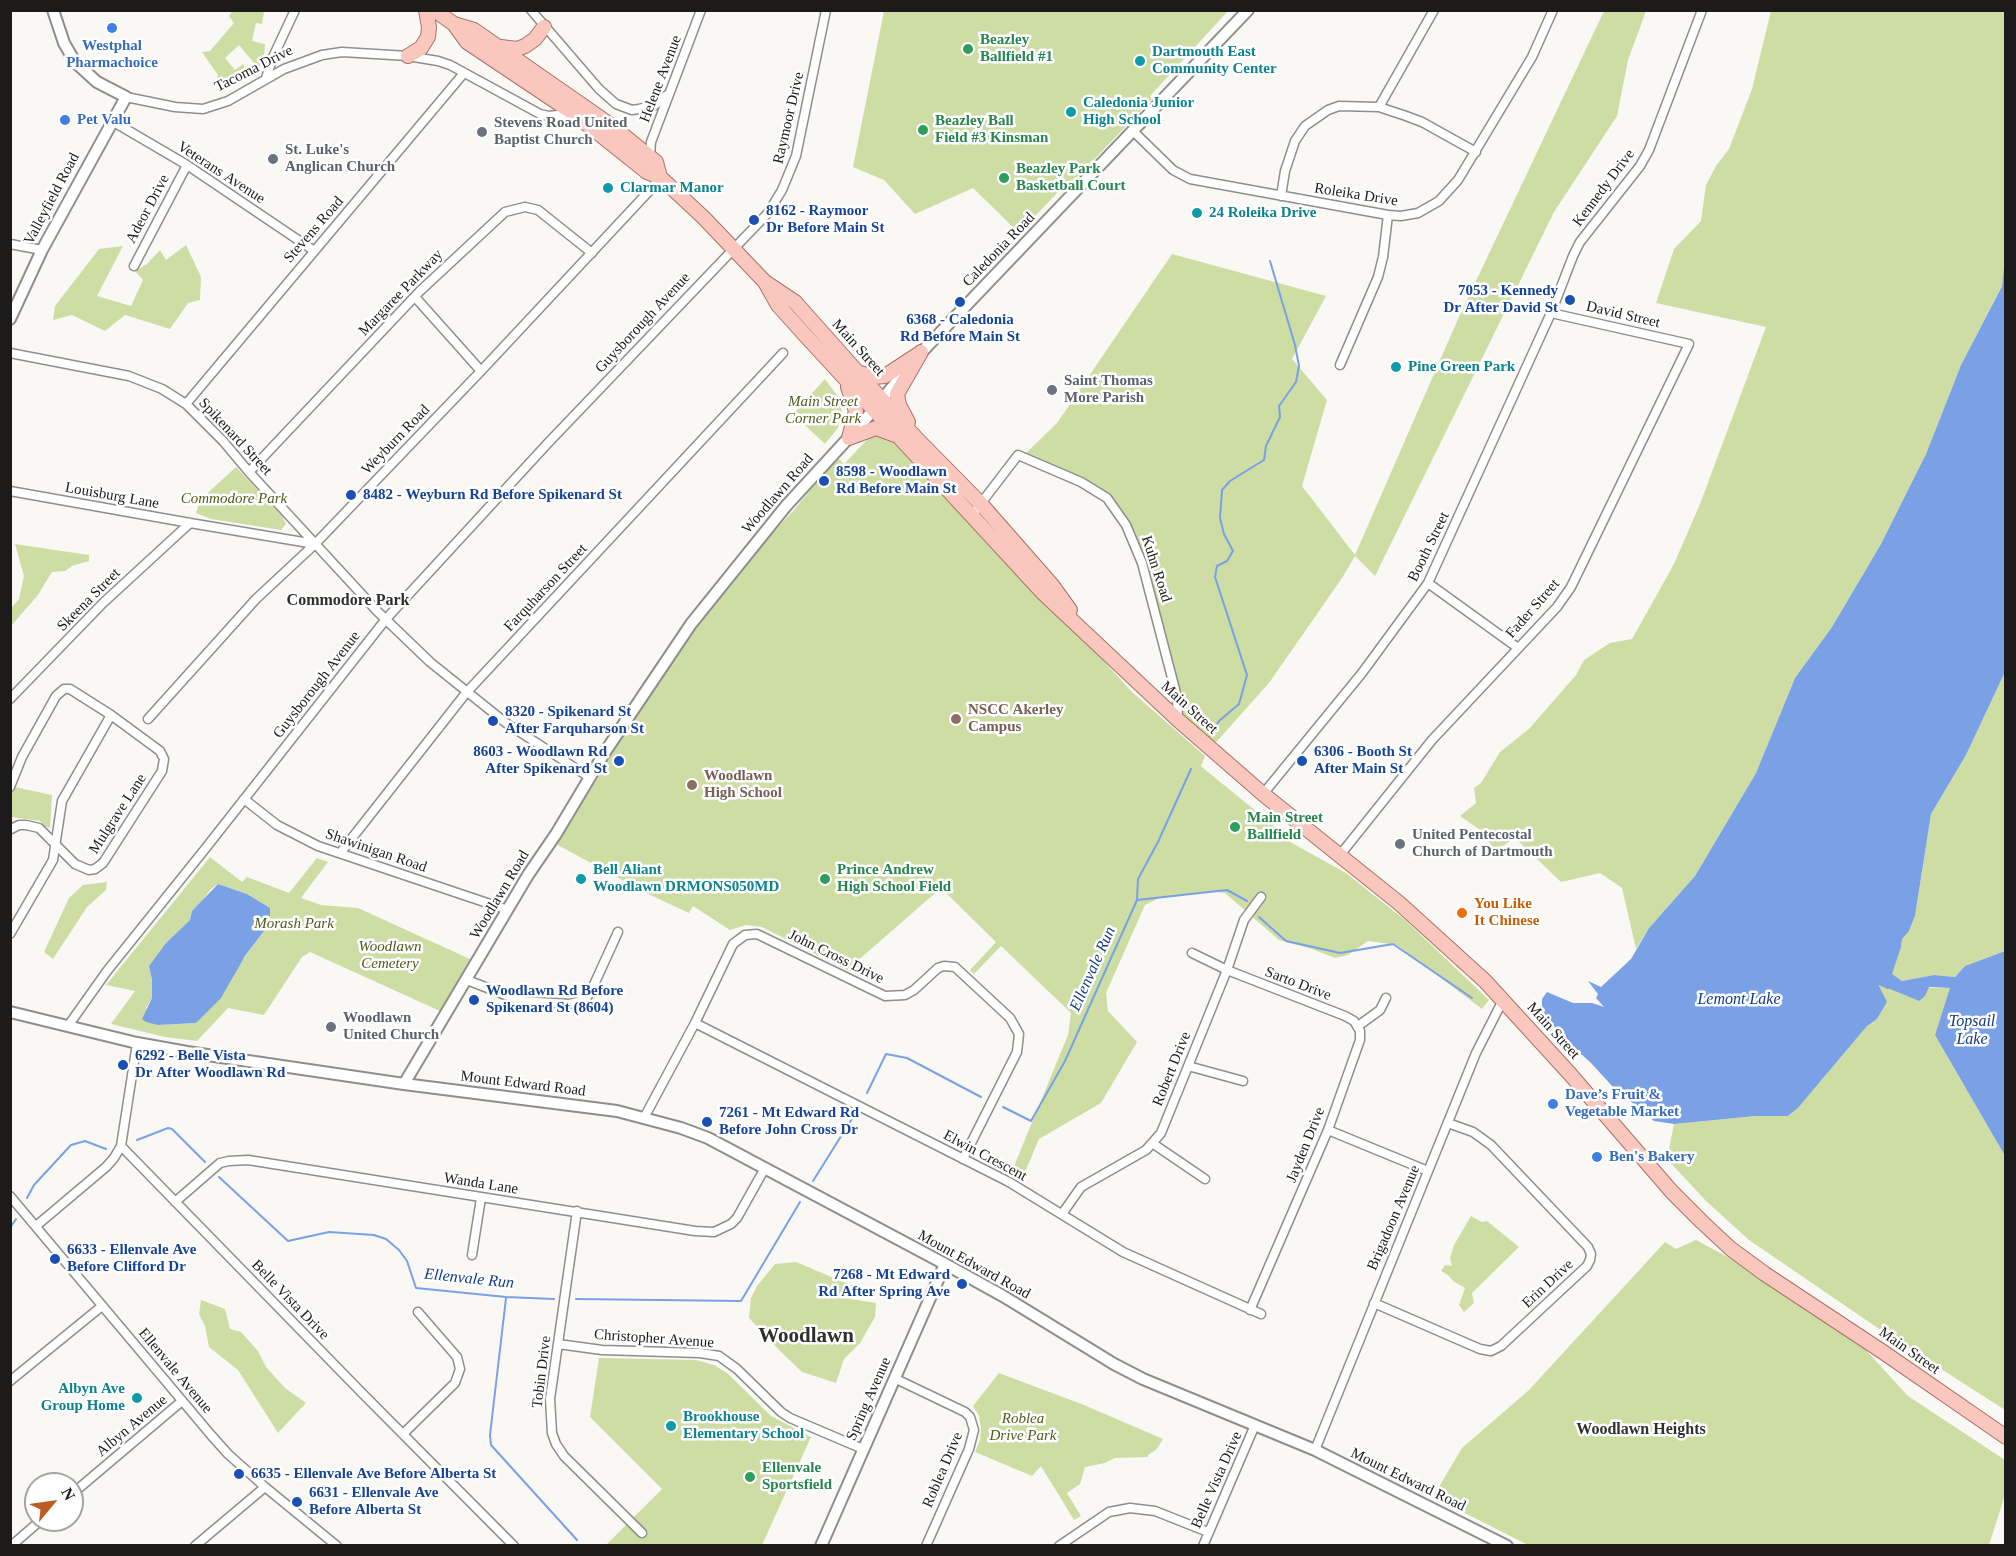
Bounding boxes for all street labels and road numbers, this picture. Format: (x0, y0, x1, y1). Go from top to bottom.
street label: Helene Avenue (636, 33, 686, 125)
street label: Tacoma Drive (212, 42, 296, 96)
street label: Raymoor Drive (770, 70, 808, 166)
street label: Veterans Avenue (174, 138, 268, 208)
street label: Kennedy Drive (1569, 146, 1639, 230)
street label: Valleyfield Road (20, 150, 84, 248)
street label: Adeor Drive (122, 171, 174, 247)
street label: Roleika Drive (1313, 179, 1399, 211)
street label: Stevens Road (280, 193, 348, 267)
street label: Caledonia Road (959, 209, 1039, 291)
street label: Margaree Parkway (355, 246, 447, 340)
street label: Guysborough Avenue (592, 269, 694, 377)
street label: David Street (1584, 298, 1662, 332)
street label: Main Street (828, 316, 888, 380)
street label: Spikenard Street (194, 394, 276, 480)
street label: Weyburn Road (358, 401, 434, 479)
street label: Woodlawn Road (738, 450, 818, 538)
street label: Louisburg Lane (64, 479, 160, 513)
street label: Booth Street (1404, 509, 1454, 585)
street label: Kuhn Road (1137, 534, 1175, 604)
street label: Farquharson Street (501, 540, 591, 636)
street label: Skeena Street (54, 565, 124, 635)
street label: Fader Street (1502, 576, 1564, 642)
street label: Guysborough Avenue (270, 628, 364, 742)
street label: Main Street (1157, 678, 1221, 738)
street label: Mulgrave Lane (85, 771, 151, 857)
street label: Shawinigan Road (323, 825, 429, 877)
street label: Woodlawn Road (467, 847, 533, 943)
street label: John Cross Drive (785, 926, 887, 988)
street label: Sarto Drive (1262, 963, 1334, 1005)
street label: Main Street (1523, 999, 1583, 1063)
street label: Robert Drive (1149, 1029, 1195, 1109)
street label: Mount Edward Road (459, 1067, 587, 1101)
street label: Jayden Drive (1283, 1105, 1329, 1185)
street label: Elwin Crescent (940, 1126, 1030, 1186)
street label: Brigadoon Avenue (1364, 1163, 1424, 1273)
street label: Wanda Lane (443, 1169, 519, 1199)
street label: Mount Edward Road (915, 1227, 1033, 1303)
street label: Belle Vista Drive (247, 1256, 333, 1344)
street label: Erin Drive (1519, 1256, 1577, 1312)
street label: Main Street (1875, 1323, 1943, 1379)
street label: Ellenvale Avenue (134, 1325, 216, 1417)
street label: Christopher Avenue (593, 1326, 715, 1352)
street label: Tobin Drive (529, 1335, 555, 1409)
street label: Spring Avenue (843, 1355, 895, 1443)
street label: Albyn Avenue (93, 1391, 171, 1461)
street label: Roblea Drive (919, 1429, 967, 1511)
street label: Belle Vista Drive (1188, 1429, 1246, 1531)
street label: Mount Edward Road (1348, 1444, 1468, 1516)

